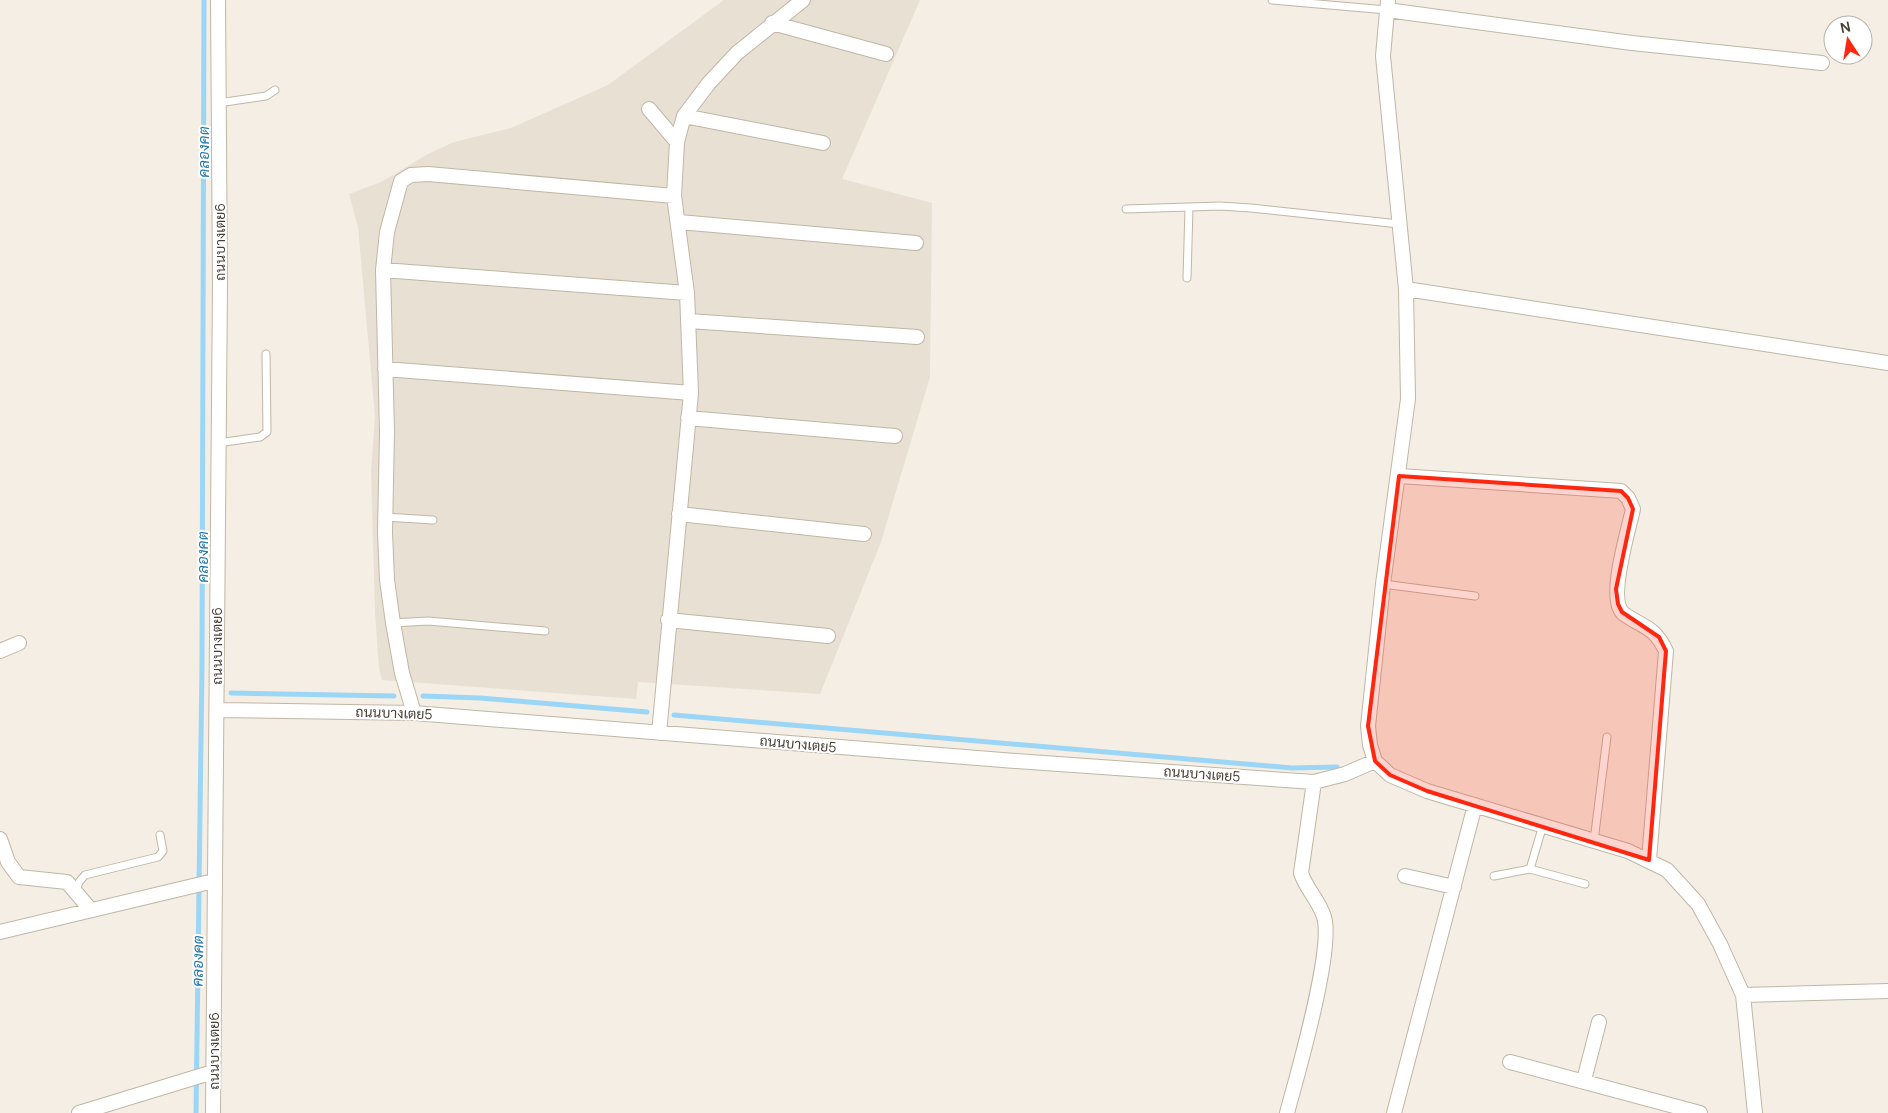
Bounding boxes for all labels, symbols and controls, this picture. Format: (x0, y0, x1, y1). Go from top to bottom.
north arrow (1823, 15, 1873, 65)
text: N (1838, 16, 1852, 37)
water label: คลองคต (193, 126, 214, 178)
street label: ถนนบางเตย6 (210, 203, 229, 281)
water label: คลองคต (192, 531, 213, 583)
street label: ถนนบางเตย6 (207, 607, 226, 685)
street label: ถนนบางเตย5 (355, 702, 433, 723)
street label: ถนนบางเตย5 (759, 731, 837, 756)
street label: ถนนบางเตย5 (1163, 761, 1241, 786)
water label: คลองคต (187, 935, 208, 987)
street label: ถนนบางเตย6 (204, 1012, 223, 1090)

